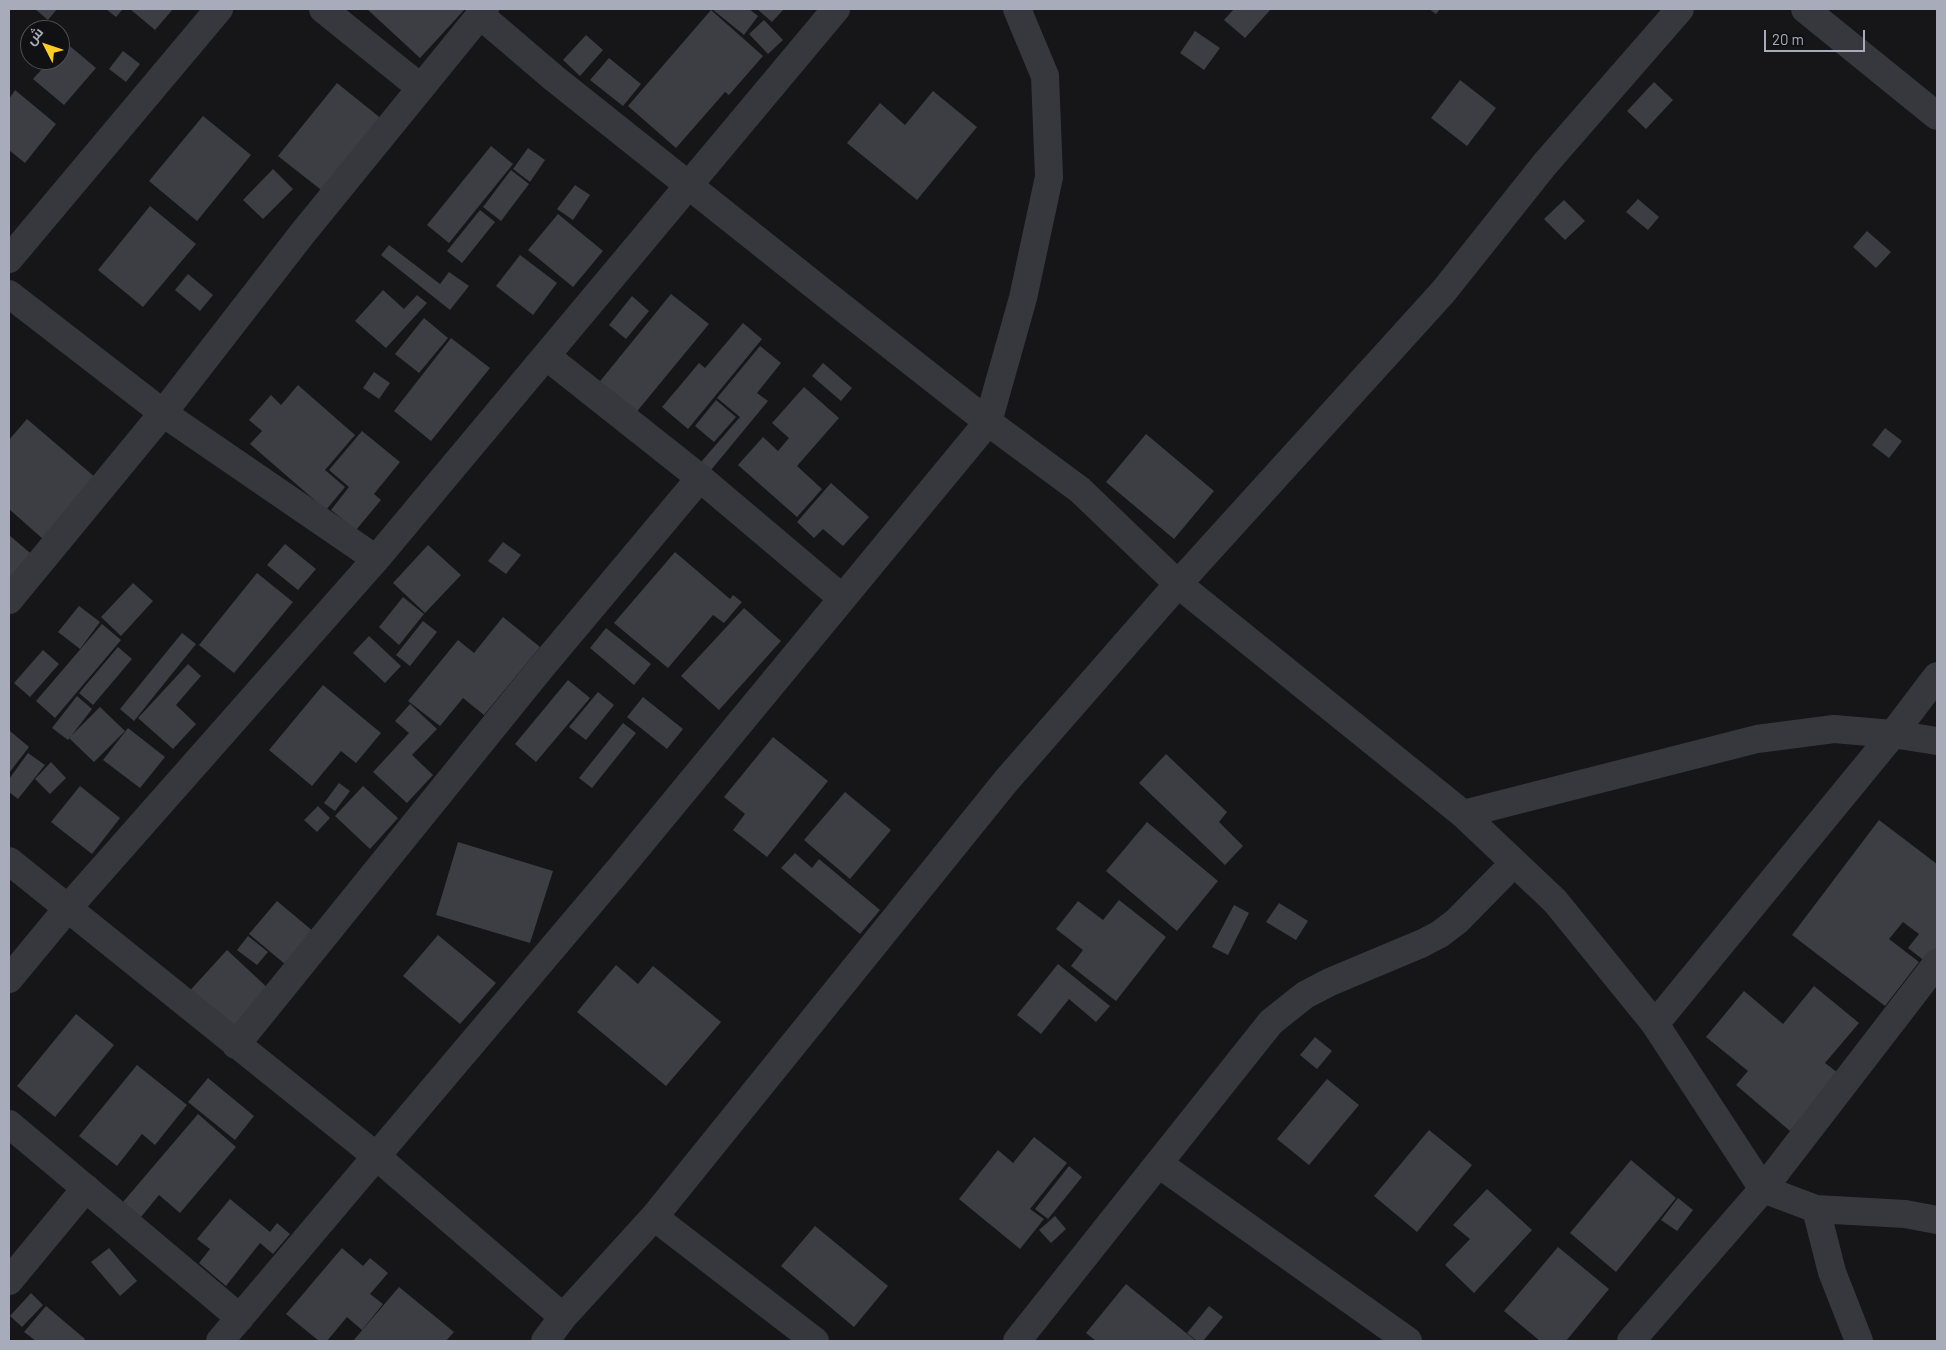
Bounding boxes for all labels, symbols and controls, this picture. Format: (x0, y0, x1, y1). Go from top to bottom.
north arrow (20, 20, 70, 70)
scale bar (1766, 20, 1867, 52)
text: ش (22, 23, 46, 48)
text: 20 m (1772, 30, 1804, 48)

